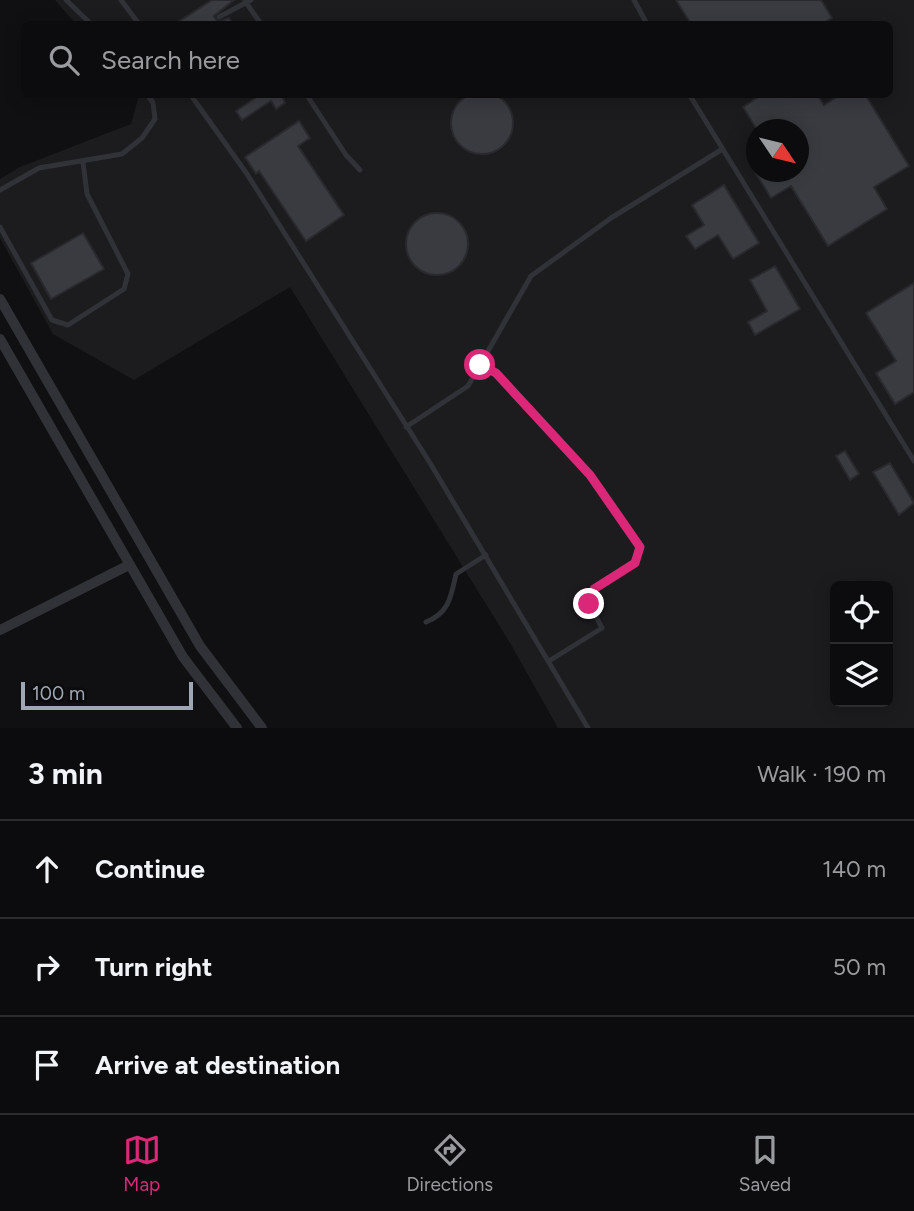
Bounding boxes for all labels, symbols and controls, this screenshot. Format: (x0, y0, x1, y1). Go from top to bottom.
search box (21, 21, 893, 98)
icon: search (45, 41, 83, 79)
text: Search here (101, 44, 240, 76)
north arrow (746, 119, 809, 182)
route start (464, 349, 495, 380)
map controls (830, 581, 893, 707)
button: locate (830, 581, 893, 644)
route end (573, 588, 604, 619)
button: layers (830, 644, 893, 707)
scale bar (21, 679, 192, 711)
text: 100 m (32, 682, 85, 705)
text: 3 min (28, 755, 103, 792)
text: Walk · 190 m (757, 760, 886, 788)
icon: ahead (28, 850, 66, 888)
text: Continue (95, 853, 205, 885)
text: 140 m (822, 855, 886, 883)
icon: right (28, 948, 66, 986)
text: Turn right (95, 951, 212, 983)
text: 50 m (833, 953, 886, 981)
icon: arrive (28, 1046, 66, 1084)
text: Arrive at destination (95, 1049, 340, 1081)
tab: Map (123, 1131, 161, 1196)
tab: Directions (406, 1131, 493, 1196)
tab: Saved (739, 1131, 791, 1196)

